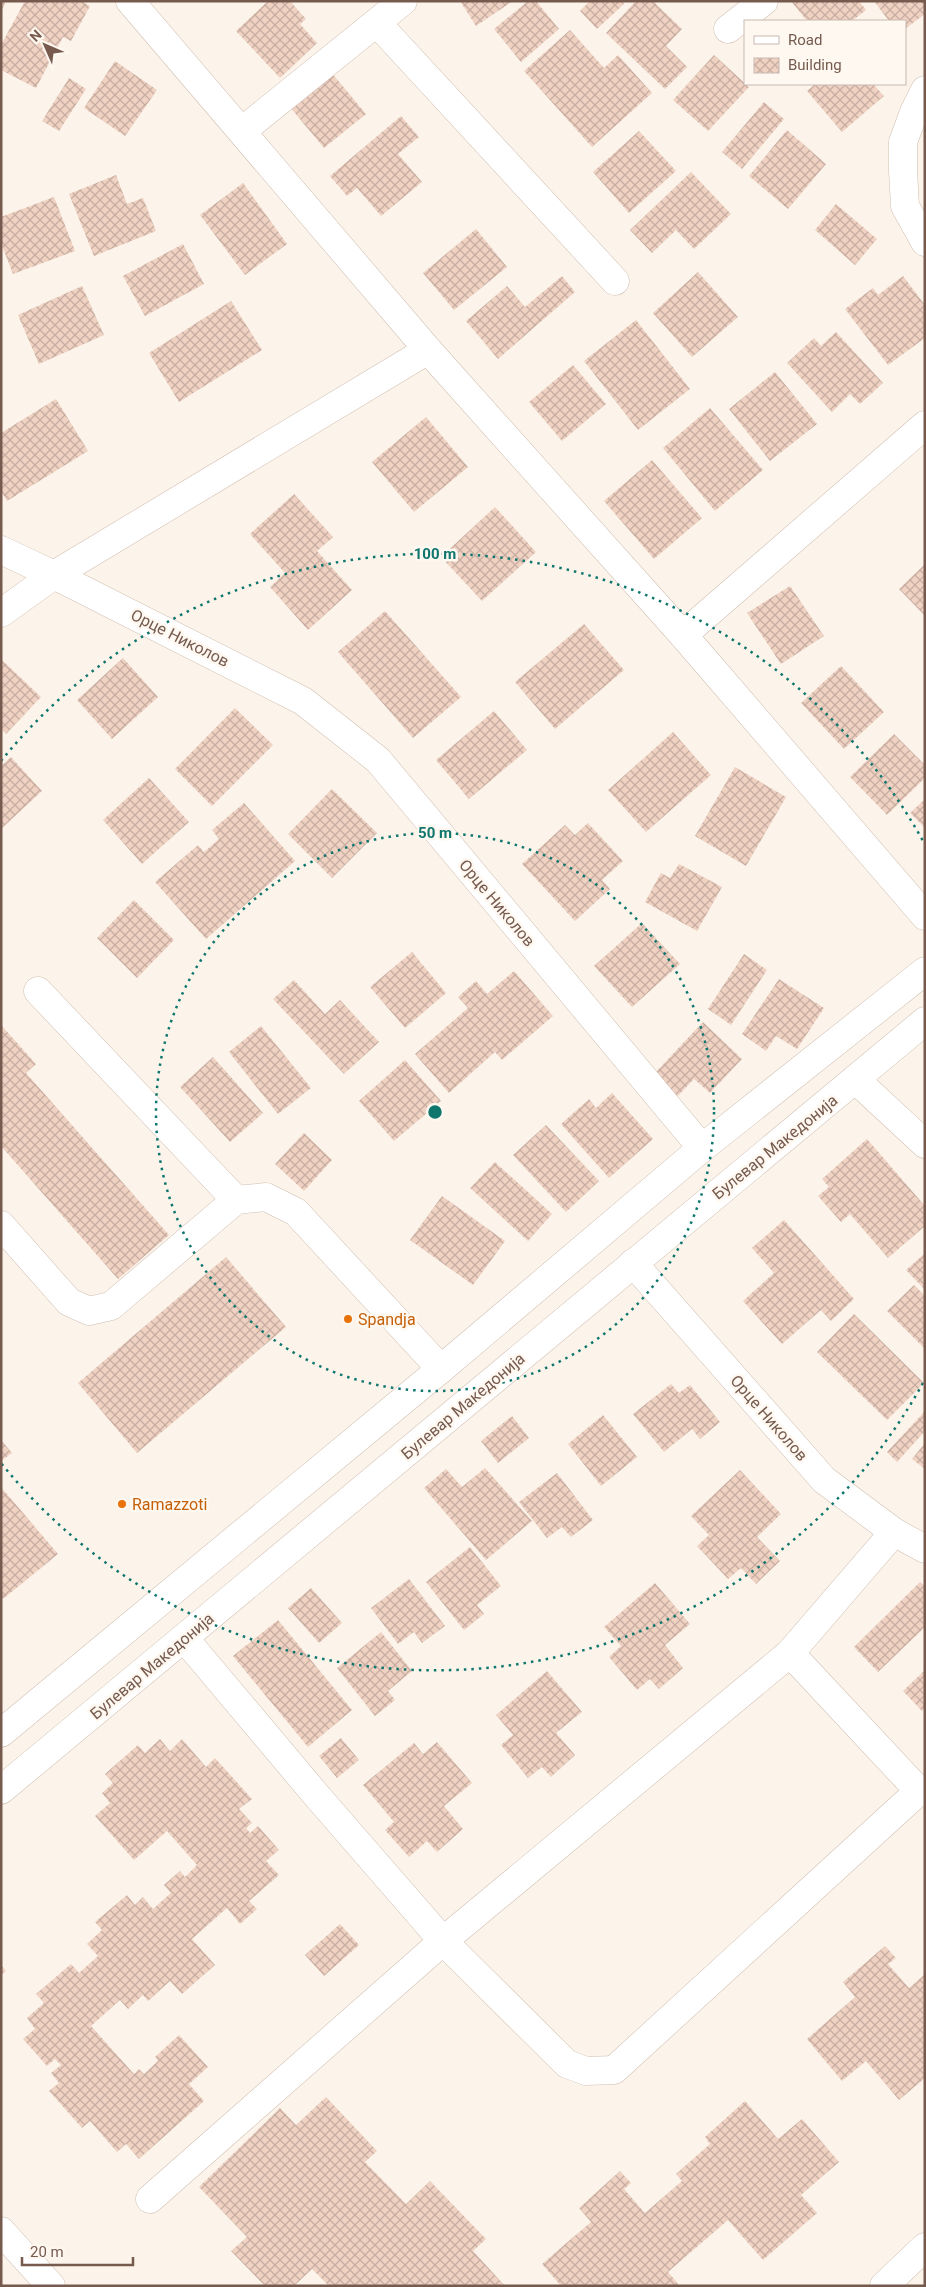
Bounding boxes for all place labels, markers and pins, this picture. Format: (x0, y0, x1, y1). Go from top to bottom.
centre of rings (426, 1103, 444, 1121)
place label: Spandja (358, 1310, 416, 1329)
marker: Spandja (342, 1313, 354, 1325)
place label: Ramazzoti (132, 1495, 207, 1514)
marker: Ramazzoti (116, 1498, 128, 1510)

